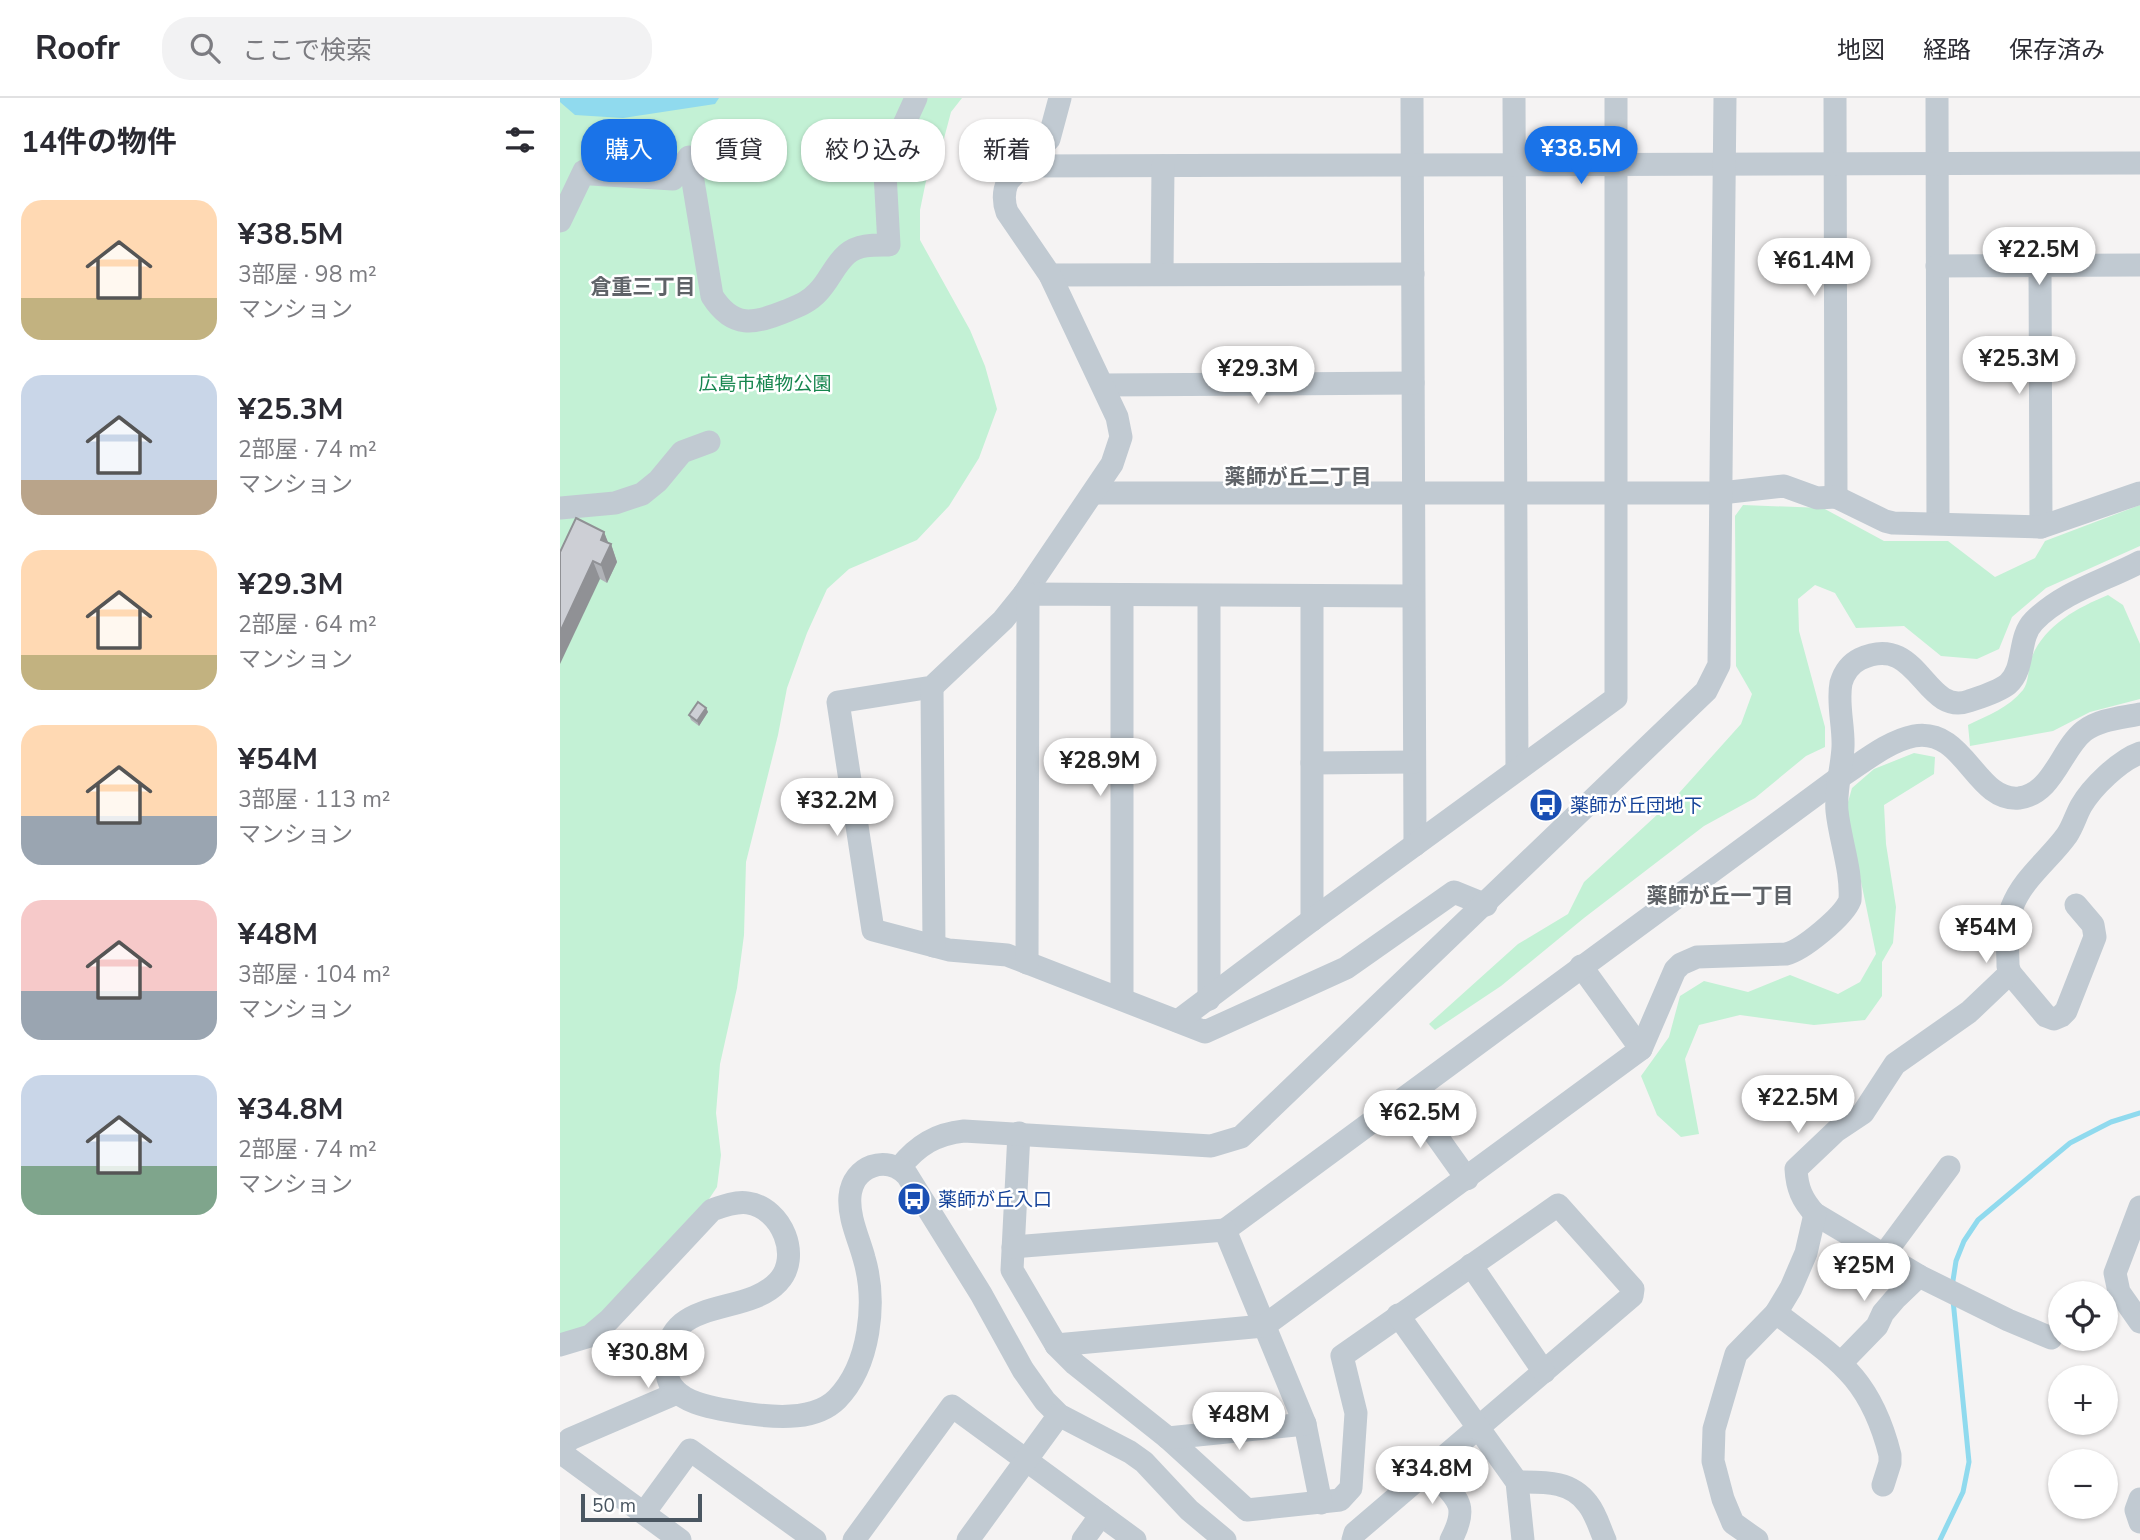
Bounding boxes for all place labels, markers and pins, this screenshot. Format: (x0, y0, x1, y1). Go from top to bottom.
pin: ¥38.5M (1524, 126, 1638, 186)
pin: ¥22.5M (1982, 228, 2096, 287)
pin: ¥61.4M (1757, 238, 1871, 298)
pin: ¥25.3M (1962, 336, 2076, 396)
pin: ¥29.3M (1201, 346, 1315, 406)
pin: ¥28.9M (1043, 738, 1157, 798)
pin: ¥32.2M (780, 778, 894, 838)
bus stop icon: 薬師が丘団地下 (1527, 786, 1565, 824)
place label: 薬師が丘団地下 (1570, 793, 1703, 819)
pin: ¥54M (1945, 906, 2027, 965)
pin: ¥22.5M (1741, 1076, 1855, 1135)
pin: ¥62.5M (1363, 1090, 1477, 1150)
bus stop icon: 薬師が丘入口 (895, 1180, 933, 1218)
place label: 薬師が丘入口 (938, 1187, 1052, 1213)
pin: ¥25M (1823, 1244, 1905, 1303)
pin: ¥30.8M (591, 1330, 705, 1390)
pin: ¥48M (1198, 1392, 1280, 1452)
pin: ¥34.8M (1375, 1446, 1489, 1506)

